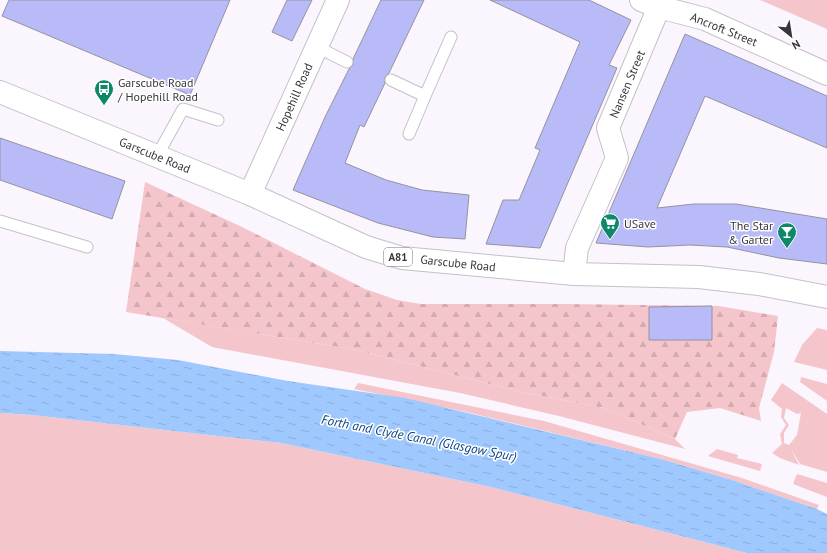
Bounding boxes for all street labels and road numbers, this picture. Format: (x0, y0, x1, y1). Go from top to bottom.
street label: Ancroft Street (688, 9, 760, 49)
street label: Nansen Street (606, 48, 648, 120)
street label: Hopehill Road (272, 61, 316, 133)
street label: Garscube Road (117, 134, 193, 176)
road number: A81 (384, 248, 412, 266)
street label: Garscube Road (420, 252, 496, 274)

